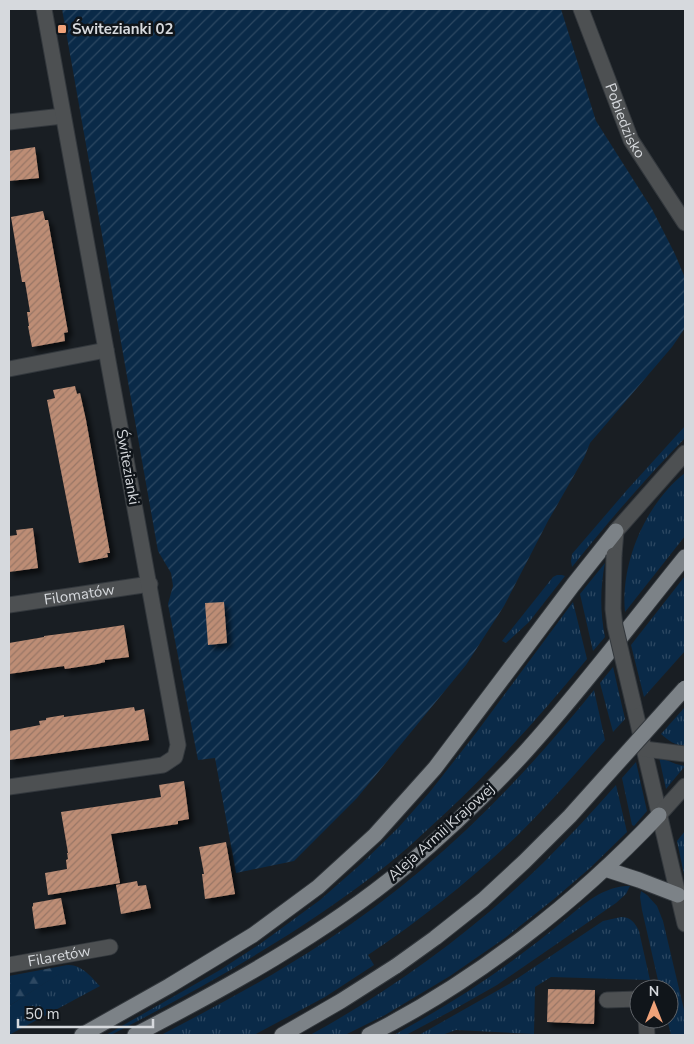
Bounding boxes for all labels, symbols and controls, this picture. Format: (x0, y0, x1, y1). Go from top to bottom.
place label: Świtezianki 02 (72, 19, 174, 39)
marker: Świtezianki 02 (56, 23, 68, 35)
street label: Pobiedzisko (600, 80, 650, 162)
street label: Świtezianki (112, 428, 145, 506)
street label: Filomatów (43, 579, 116, 610)
street label: Aleja Armii Krajowej (383, 779, 499, 885)
street label: Filaretów (26, 941, 93, 971)
north arrow (629, 979, 679, 1029)
text: N (649, 982, 659, 1001)
scale bar (18, 996, 152, 1028)
text: 50 m (25, 1004, 60, 1024)

